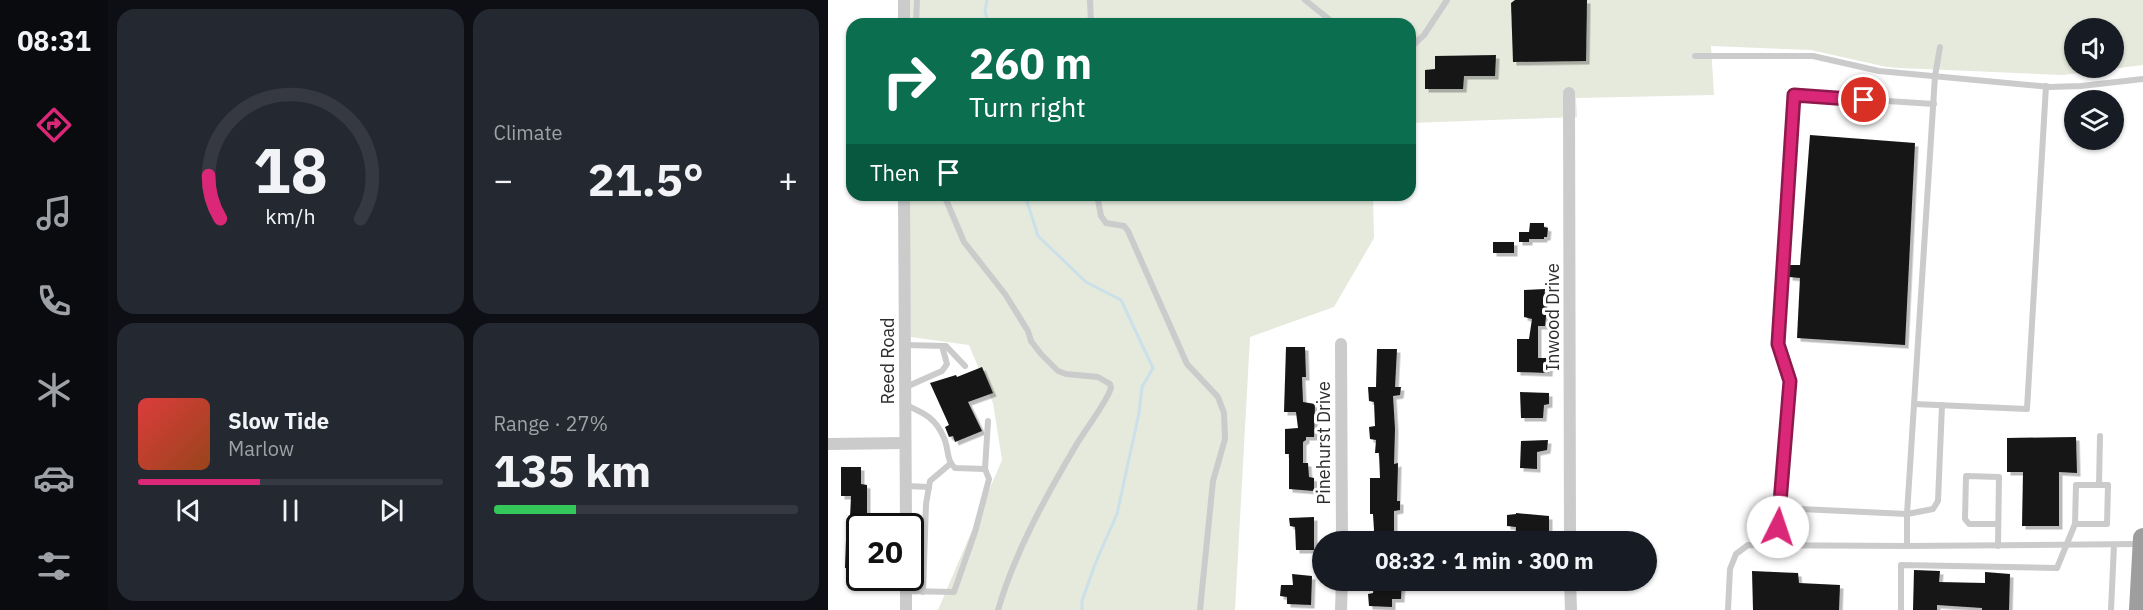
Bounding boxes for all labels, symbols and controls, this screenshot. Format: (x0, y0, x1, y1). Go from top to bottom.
map controls (2064, 18, 2124, 150)
button: sound (2064, 18, 2124, 78)
text: 08:31 (17, 23, 91, 58)
text: 260 m (969, 36, 1092, 91)
icon: right (870, 42, 948, 120)
pin (1838, 74, 1889, 125)
icon: arrive (1847, 83, 1880, 116)
text: Turn right (969, 89, 1086, 124)
button: layers (2064, 90, 2124, 150)
icon: directions (33, 104, 75, 146)
text: Climate (494, 119, 562, 146)
text: 18 (253, 129, 328, 210)
text: 21.5° (588, 150, 704, 208)
icon: arrive (932, 156, 965, 189)
text: − (494, 158, 513, 201)
text: + (778, 158, 798, 201)
text: Then (870, 158, 920, 187)
icon: music (33, 192, 75, 234)
text: km/h (265, 202, 315, 230)
street label: Inwood Drive (1541, 263, 1564, 371)
icon: phone (33, 280, 75, 322)
street label: Reed Road (876, 317, 899, 405)
icon: climate (33, 369, 75, 411)
street label: Pinehurst Drive (1312, 381, 1335, 505)
text: Slow Tide (228, 406, 329, 435)
text: Range · 27% (494, 410, 608, 437)
text: Marlow (228, 435, 294, 462)
text: 135 km (494, 441, 651, 499)
icon: car (33, 457, 75, 499)
icon: previous (172, 494, 205, 527)
icon: pause (274, 494, 307, 527)
icon: next (375, 494, 408, 527)
position arrow (1746, 495, 1810, 559)
speed limit sign: 20 (846, 513, 924, 591)
icon: filters (33, 545, 75, 587)
text: 08:32 · 1 min · 300 m (1375, 546, 1594, 575)

